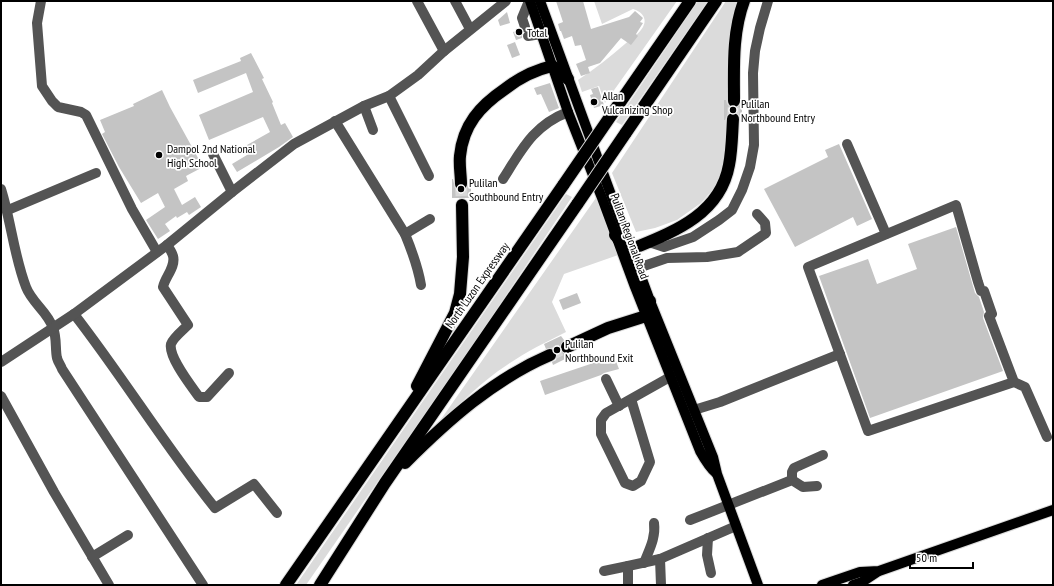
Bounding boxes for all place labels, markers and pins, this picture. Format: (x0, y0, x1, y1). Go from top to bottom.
place label: Total (527, 25, 547, 40)
marker: Total (514, 27, 524, 37)
place label: Allan Vulcanizing Shop (601, 88, 673, 117)
place label: Pulilan Northbound Entry (741, 96, 815, 125)
marker: Allan Vulcanizing Shop (589, 97, 599, 107)
marker: Pulilan Northbound Entry (728, 105, 738, 115)
place label: Dampol 2nd National High School (167, 141, 255, 170)
marker: Dampol 2nd National High School (154, 150, 164, 160)
place label: Pulilan Southbound Entry (469, 175, 544, 204)
marker: Pulilan Southbound Entry (456, 184, 466, 194)
place label: Pulilan Northbound Exit (565, 336, 634, 365)
marker: Pulilan Northbound Exit (552, 345, 562, 355)

